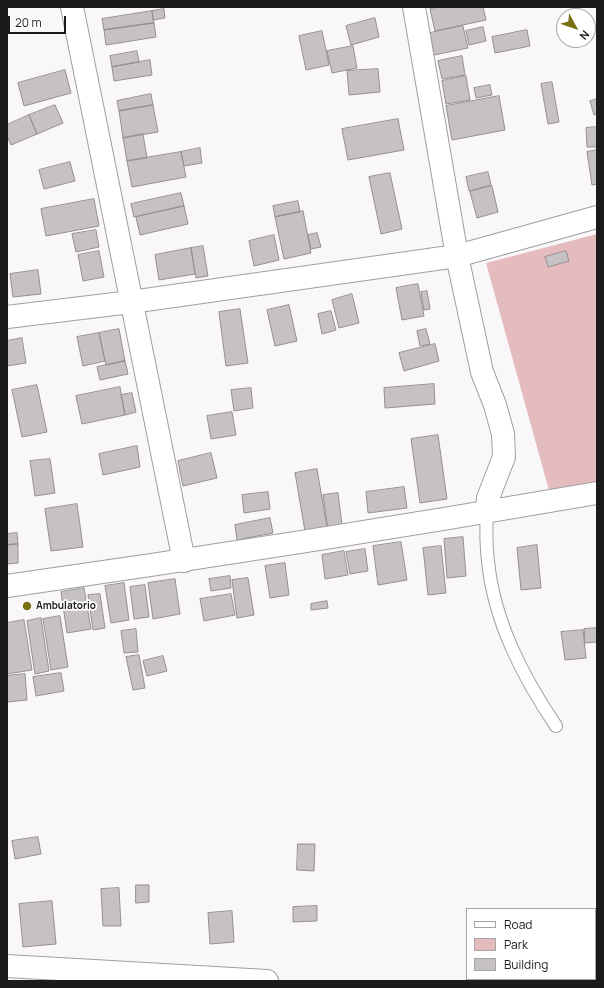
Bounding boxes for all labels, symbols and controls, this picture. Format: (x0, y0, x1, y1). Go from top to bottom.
scale bar (10, 8, 68, 34)
north arrow (556, 8, 596, 48)
text: 20 m (15, 14, 42, 31)
text: N (577, 28, 593, 43)
marker: Ambulatorio (21, 600, 33, 612)
place label: Ambulatorio (36, 600, 96, 612)
legend (466, 908, 596, 980)
text: Road (504, 916, 532, 933)
text: Park (504, 936, 528, 953)
text: Building (504, 956, 548, 973)

